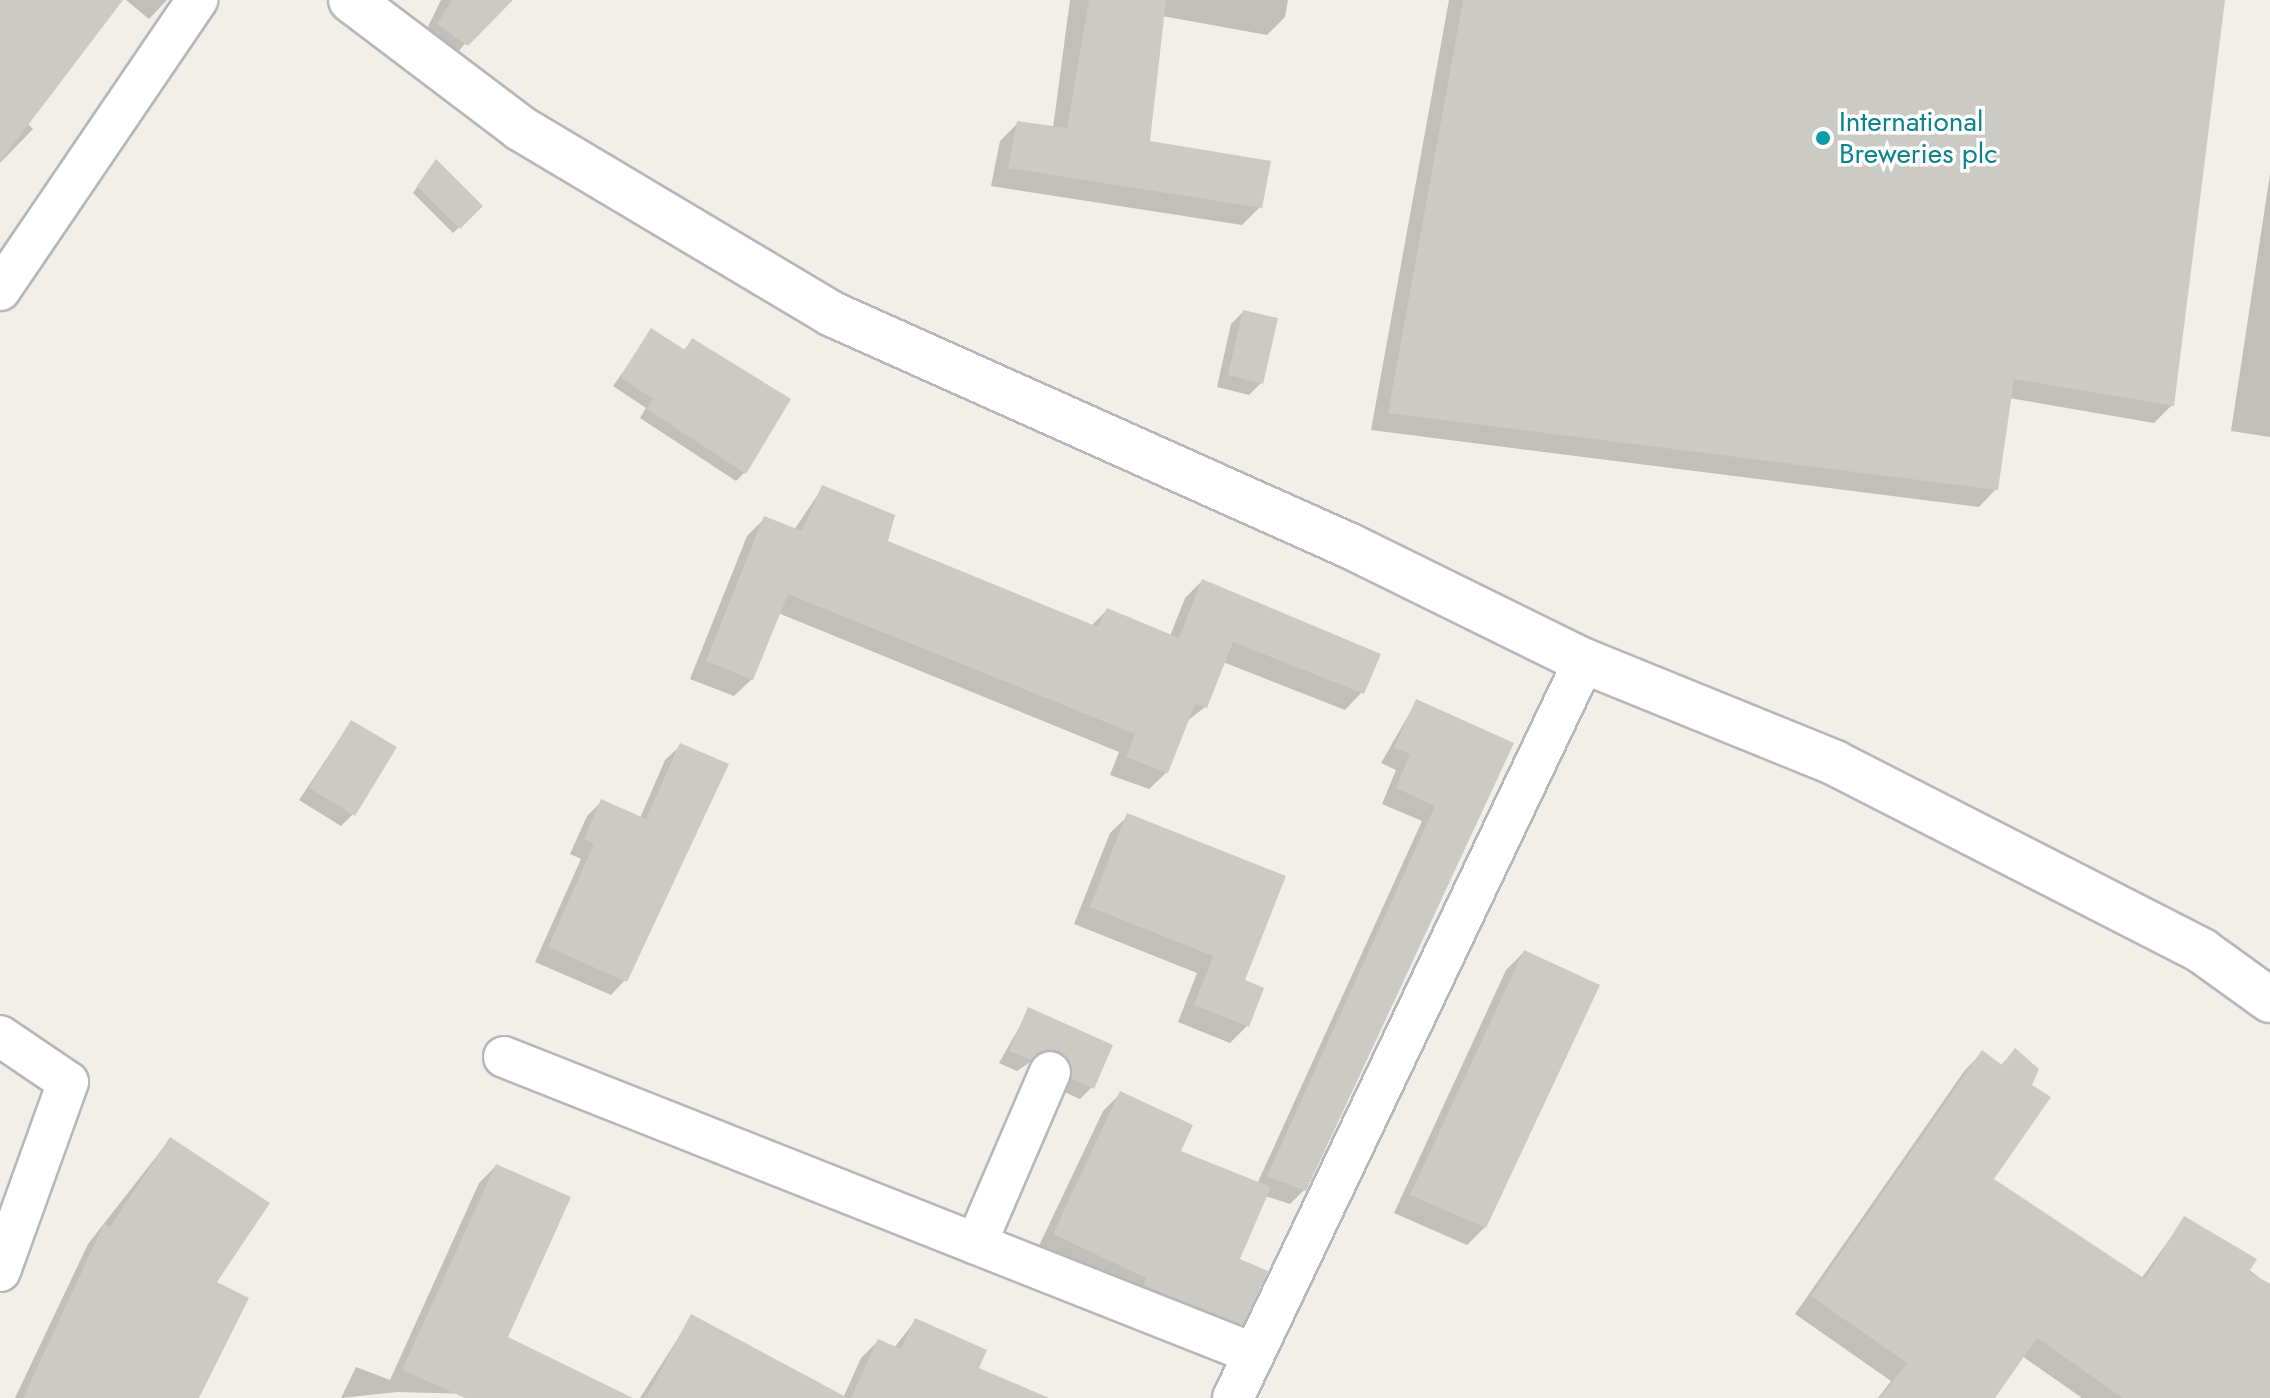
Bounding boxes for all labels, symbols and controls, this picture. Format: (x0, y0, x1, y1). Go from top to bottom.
place label: International Breweries plc (1839, 105, 1998, 171)
marker: International Breweries plc (1814, 129, 1832, 147)

